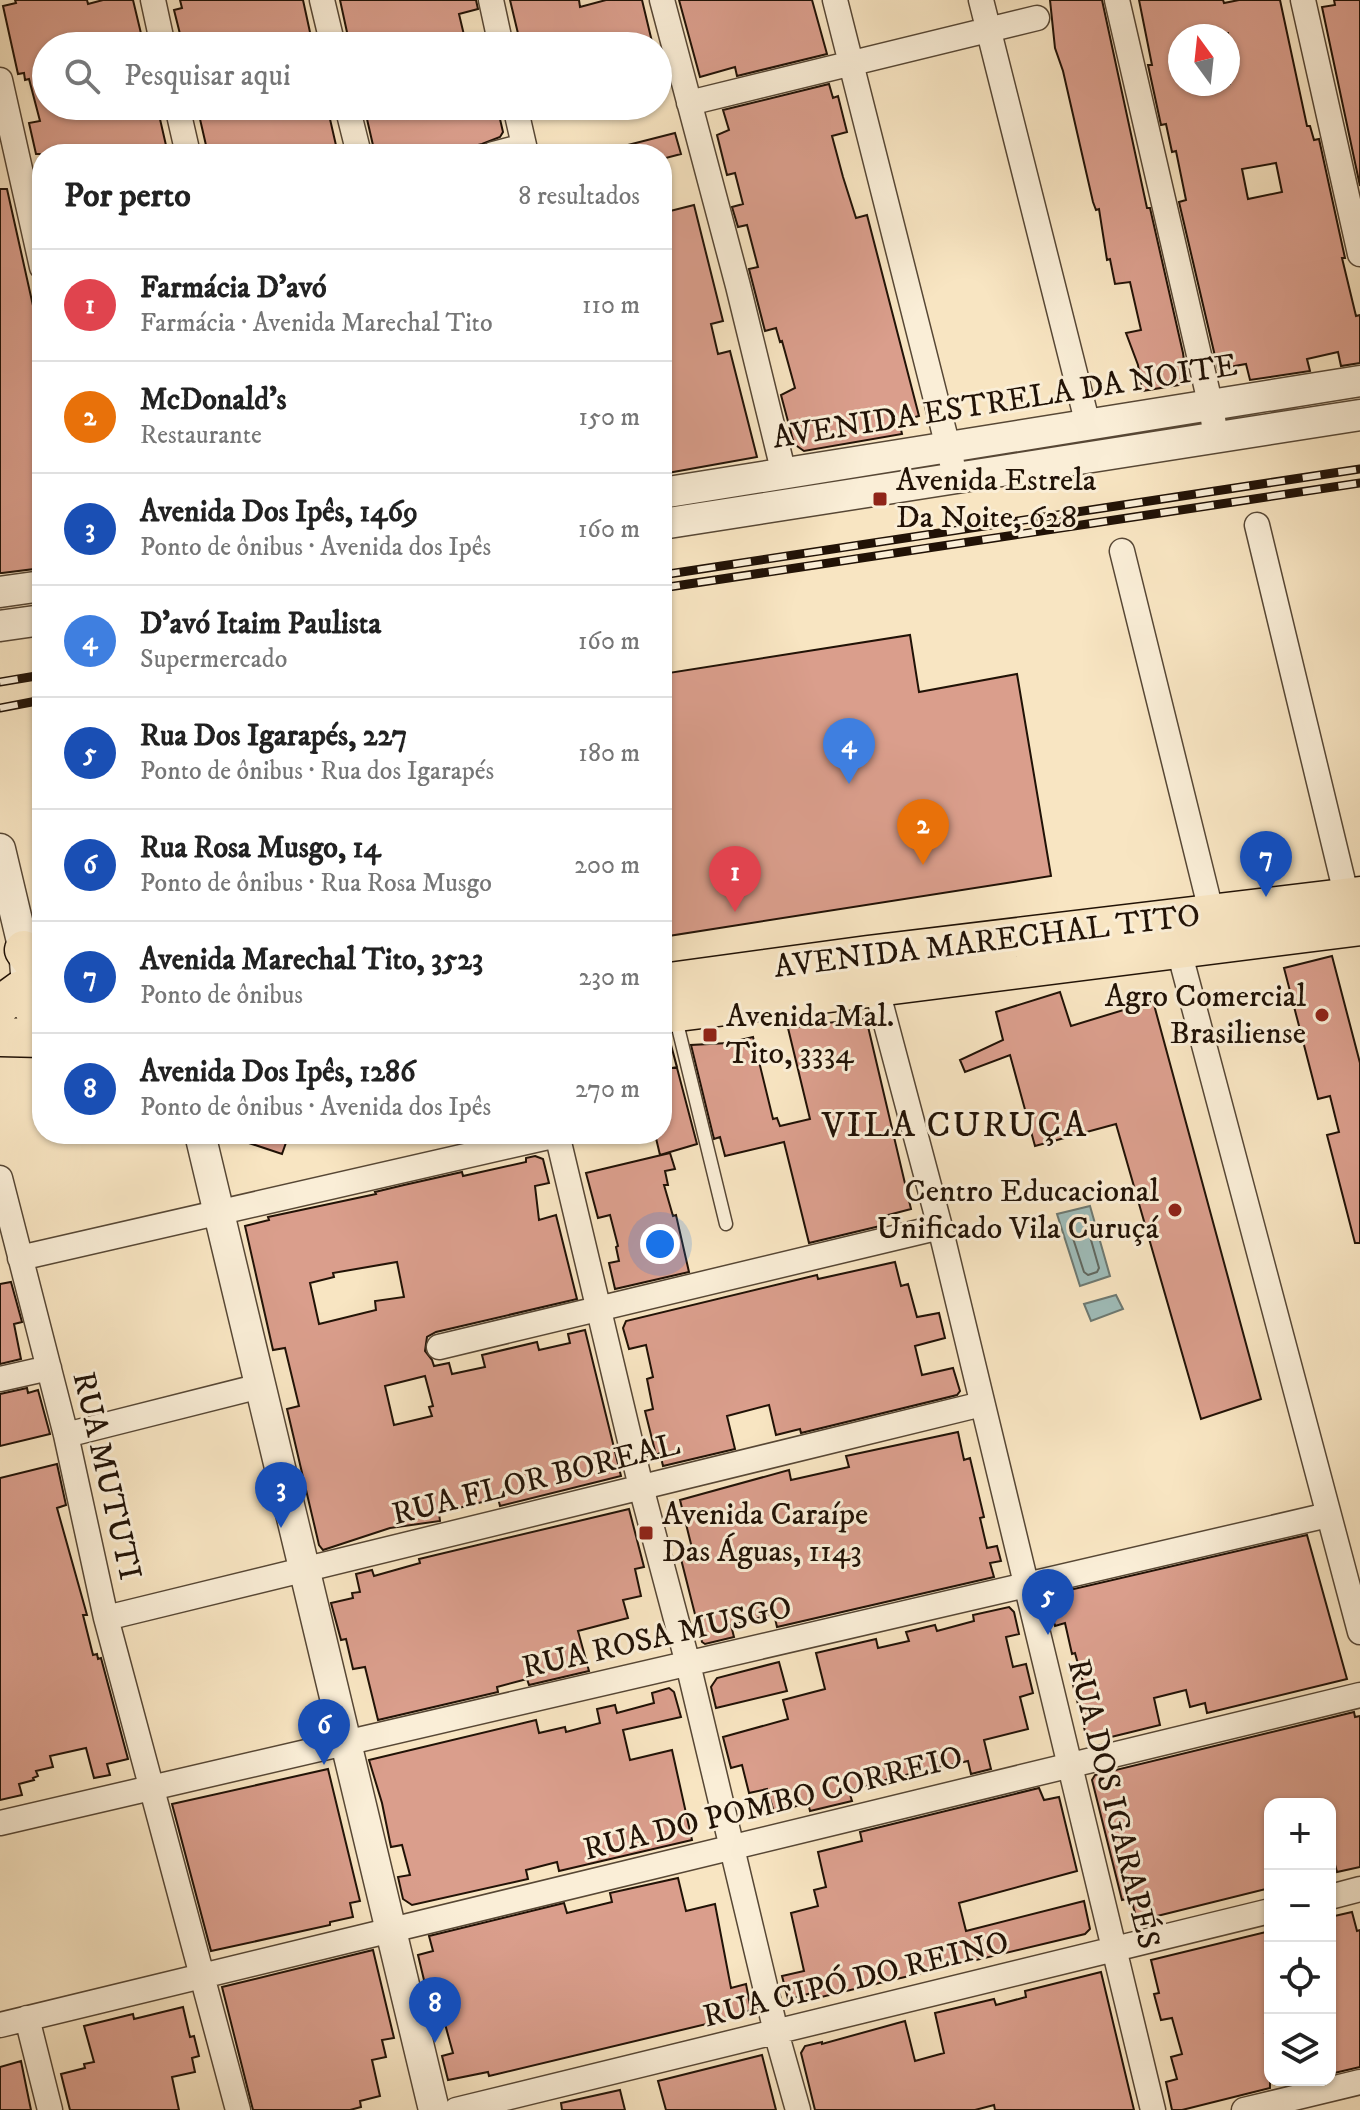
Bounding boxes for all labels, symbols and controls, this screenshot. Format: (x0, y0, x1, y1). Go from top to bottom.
north arrow (1168, 24, 1240, 96)
search box (32, 32, 672, 120)
icon: search (60, 54, 104, 98)
text: Pesquisar aqui (124, 58, 291, 95)
text: Por perto (64, 175, 191, 217)
text: 8 resultados (518, 180, 640, 213)
text: Farmácia D'avó (140, 270, 327, 307)
text: 1 (85, 289, 95, 322)
text: 110 m (582, 289, 640, 322)
text: Farmácia · Avenida Marechal Tito (140, 307, 493, 340)
street label: AVENIDA ESTRELA DA NOITE (770, 345, 1240, 459)
text: McDonald's (140, 382, 287, 419)
text: 2 (84, 401, 96, 434)
text: 150 m (579, 401, 640, 434)
text: Restaurante (140, 419, 262, 452)
place label: Avenida Estrela Da Noite, 628 (896, 461, 1097, 538)
marker: Avenida Estrela Da Noite, 628 (871, 490, 889, 508)
text: Avenida Dos Ipês, 1469 (140, 494, 418, 531)
text: 3 (85, 513, 95, 546)
text: 160 m (578, 513, 640, 546)
text: Ponto de ônibus · Avenida dos Ipês (140, 531, 491, 564)
text: D’avó Itaim Paulista (140, 606, 381, 643)
text: 4 (83, 625, 97, 658)
text: 160 m (578, 625, 640, 658)
text: Supermercado (140, 643, 287, 676)
text: Rua Dos Igarapés, 227 (140, 718, 407, 755)
pin: 4 (823, 718, 875, 784)
text: 5 (84, 737, 96, 770)
text: 180 m (578, 737, 640, 770)
text: Ponto de ônibus · Rua dos Igarapés (140, 755, 494, 788)
pin: 2 (897, 799, 949, 865)
text: Rua Rosa Musgo, 14 (140, 830, 381, 867)
pin: 7 (1240, 831, 1292, 897)
pin: 1 (709, 846, 761, 912)
text: 6 (83, 849, 97, 882)
text: 200 m (574, 849, 640, 882)
text: Ponto de ônibus · Rua Rosa Musgo (140, 867, 492, 900)
street label: AVENIDA MARECHAL TITO (772, 896, 1202, 988)
text: Avenida Marechal Tito, 3523 (140, 942, 483, 979)
text: 7 (83, 961, 97, 994)
text: 230 m (578, 961, 640, 994)
place label: Agro Comercial Brasiliense (1105, 977, 1306, 1054)
text: Ponto de ônibus (140, 979, 303, 1012)
place label: Avenida Mal. Tito, 3334 (726, 997, 894, 1074)
marker: Agro Comercial Brasiliense (1313, 1006, 1331, 1024)
marker: Avenida Mal. Tito, 3334 (701, 1026, 719, 1044)
text: Avenida Dos Ipês, 1286 (140, 1054, 416, 1091)
text: 8 (83, 1073, 97, 1106)
text: 270 m (575, 1073, 640, 1106)
text: Ponto de ônibus · Avenida dos Ipês (140, 1091, 491, 1124)
district label: VILA CURUÇA (821, 1103, 1088, 1148)
place label: Centro Educacional Unificado Vila Curuçá (876, 1172, 1159, 1249)
marker: Centro Educacional Unificado Vila Curuçá (1166, 1201, 1184, 1219)
your location (640, 1224, 680, 1264)
street label: RUA MUTUTI (63, 1368, 149, 1584)
street label: RUA FLOR BOREAL (388, 1425, 684, 1535)
pin: 3 (255, 1462, 307, 1528)
place label: Avenida Caraípe Das Águas, 1143 (662, 1495, 868, 1572)
marker: Avenida Caraípe Das Águas, 1143 (637, 1524, 655, 1542)
pin: 5 (1022, 1569, 1074, 1635)
street label: RUA ROSA MUSGO (518, 1588, 796, 1688)
street label: RUA DOS IGARAPÉS (1058, 1655, 1168, 1953)
pin: 6 (298, 1699, 350, 1765)
street label: RUA DO POMBO CORREIO (579, 1737, 967, 1871)
map controls (1264, 1798, 1336, 2086)
button: + (1264, 1798, 1336, 1870)
button: − (1264, 1870, 1336, 1942)
street label: RUA CIPÓ DO REINO (699, 1923, 1013, 2037)
button: locate (1264, 1942, 1336, 2014)
pin: 8 (409, 1977, 461, 2043)
button: layers (1264, 2014, 1336, 2086)

